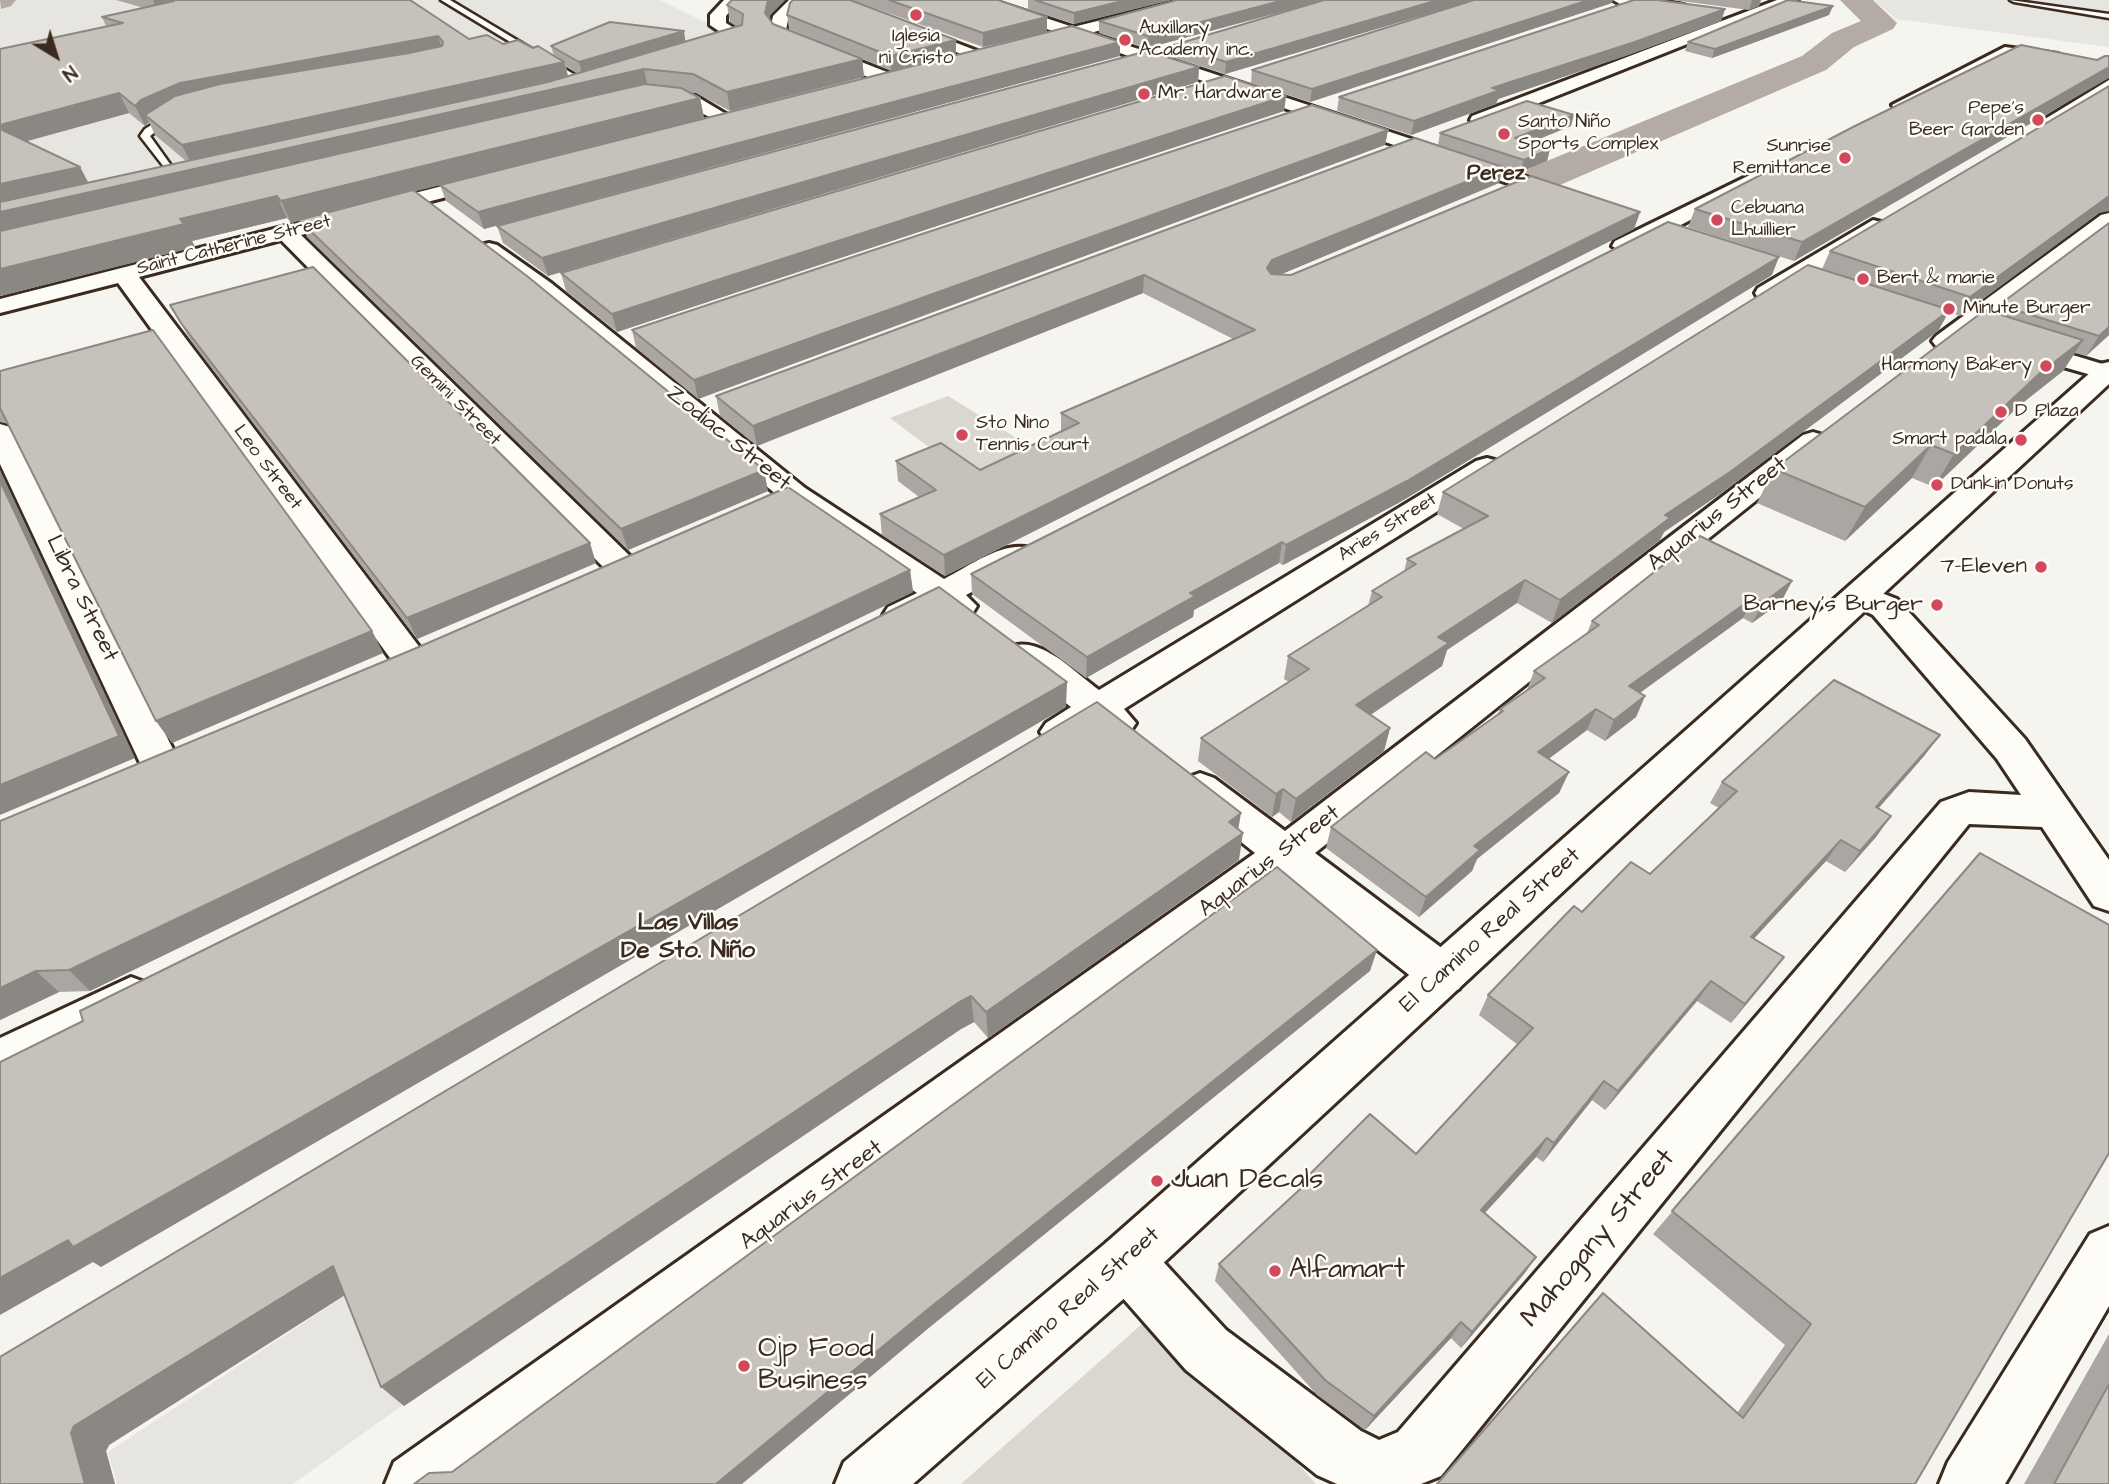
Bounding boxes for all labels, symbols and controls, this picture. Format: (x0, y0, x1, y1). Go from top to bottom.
marker: Iglesia ni Cristo (908, 7, 924, 23)
place label: Auxillary Academy inc. (1139, 18, 1253, 62)
north arrow (21, 21, 91, 91)
place label: Iglesia ni Cristo (879, 26, 953, 70)
marker: Auxillary Academy inc. (1117, 32, 1133, 48)
text: N (56, 59, 82, 87)
place label: Mr. Hardware (1158, 83, 1282, 105)
marker: Mr. Hardware (1136, 86, 1152, 102)
place label: Pepe's Beer Garden (1909, 98, 2024, 142)
place label: Santo Niño Sports Complex (1518, 112, 1658, 156)
marker: Pepe's Beer Garden (2030, 112, 2046, 128)
marker: Santo Niño Sports Complex (1496, 126, 1512, 142)
place label: Sunrise Remittance (1733, 136, 1831, 180)
marker: Sunrise Remittance (1837, 150, 1853, 166)
district label: Perez (1467, 162, 1525, 188)
place label: Cebuana Lhuillier (1731, 198, 1804, 242)
street label: Saint Catherine Street (135, 211, 333, 281)
marker: Cebuana Lhuillier (1709, 212, 1725, 228)
place label: Bert & marie (1877, 268, 1995, 290)
marker: Bert & marie (1855, 271, 1871, 287)
place label: Minute Burger (1963, 298, 2091, 320)
marker: Minute Burger (1941, 301, 1957, 317)
street label: Gemini Street (405, 351, 505, 451)
place label: Harmony Bakery (1881, 355, 2032, 377)
marker: Harmony Bakery (2038, 358, 2054, 374)
street label: Zodiac Street (660, 380, 796, 498)
place label: D Plaza (2015, 401, 2079, 423)
marker: D Plaza (1993, 404, 2009, 420)
place label: Sto Nino Tennis Court (976, 413, 1089, 457)
street label: Leo Street (228, 421, 306, 515)
marker: Sto Nino Tennis Court (954, 427, 970, 443)
place label: Smart padala (1892, 429, 2007, 451)
marker: Smart padala (2013, 432, 2029, 448)
street label: Aquarius Street (1643, 452, 1793, 578)
place label: Dunkin Donuts (1951, 474, 2073, 496)
marker: Dunkin Donuts (1929, 477, 1945, 493)
street label: Aries Street (1335, 489, 1441, 567)
street label: Libra Street (39, 531, 123, 667)
place label: 7-Eleven (1940, 553, 2027, 581)
marker: 7-Eleven (2033, 559, 2049, 575)
place label: Barney's Burger (1743, 591, 1923, 619)
marker: Barney's Burger (1929, 597, 1945, 613)
street label: Aquarius Street (1194, 800, 1346, 924)
street label: El Camino Real Street (1395, 843, 1587, 1019)
district label: Las Villas De Sto. Niño (621, 910, 755, 966)
street label: Aquarius Street (735, 1135, 889, 1257)
street label: Mahogany Street (1515, 1143, 1683, 1335)
place label: Juan Decals (1171, 1164, 1323, 1198)
marker: Juan Decals (1149, 1173, 1165, 1189)
street label: El Camino Real Street (972, 1222, 1166, 1396)
place label: Alfamart (1289, 1254, 1405, 1288)
marker: Alfamart (1267, 1263, 1283, 1279)
place label: Ojp Food Business (758, 1333, 874, 1399)
marker: Ojp Food Business (736, 1358, 752, 1374)

